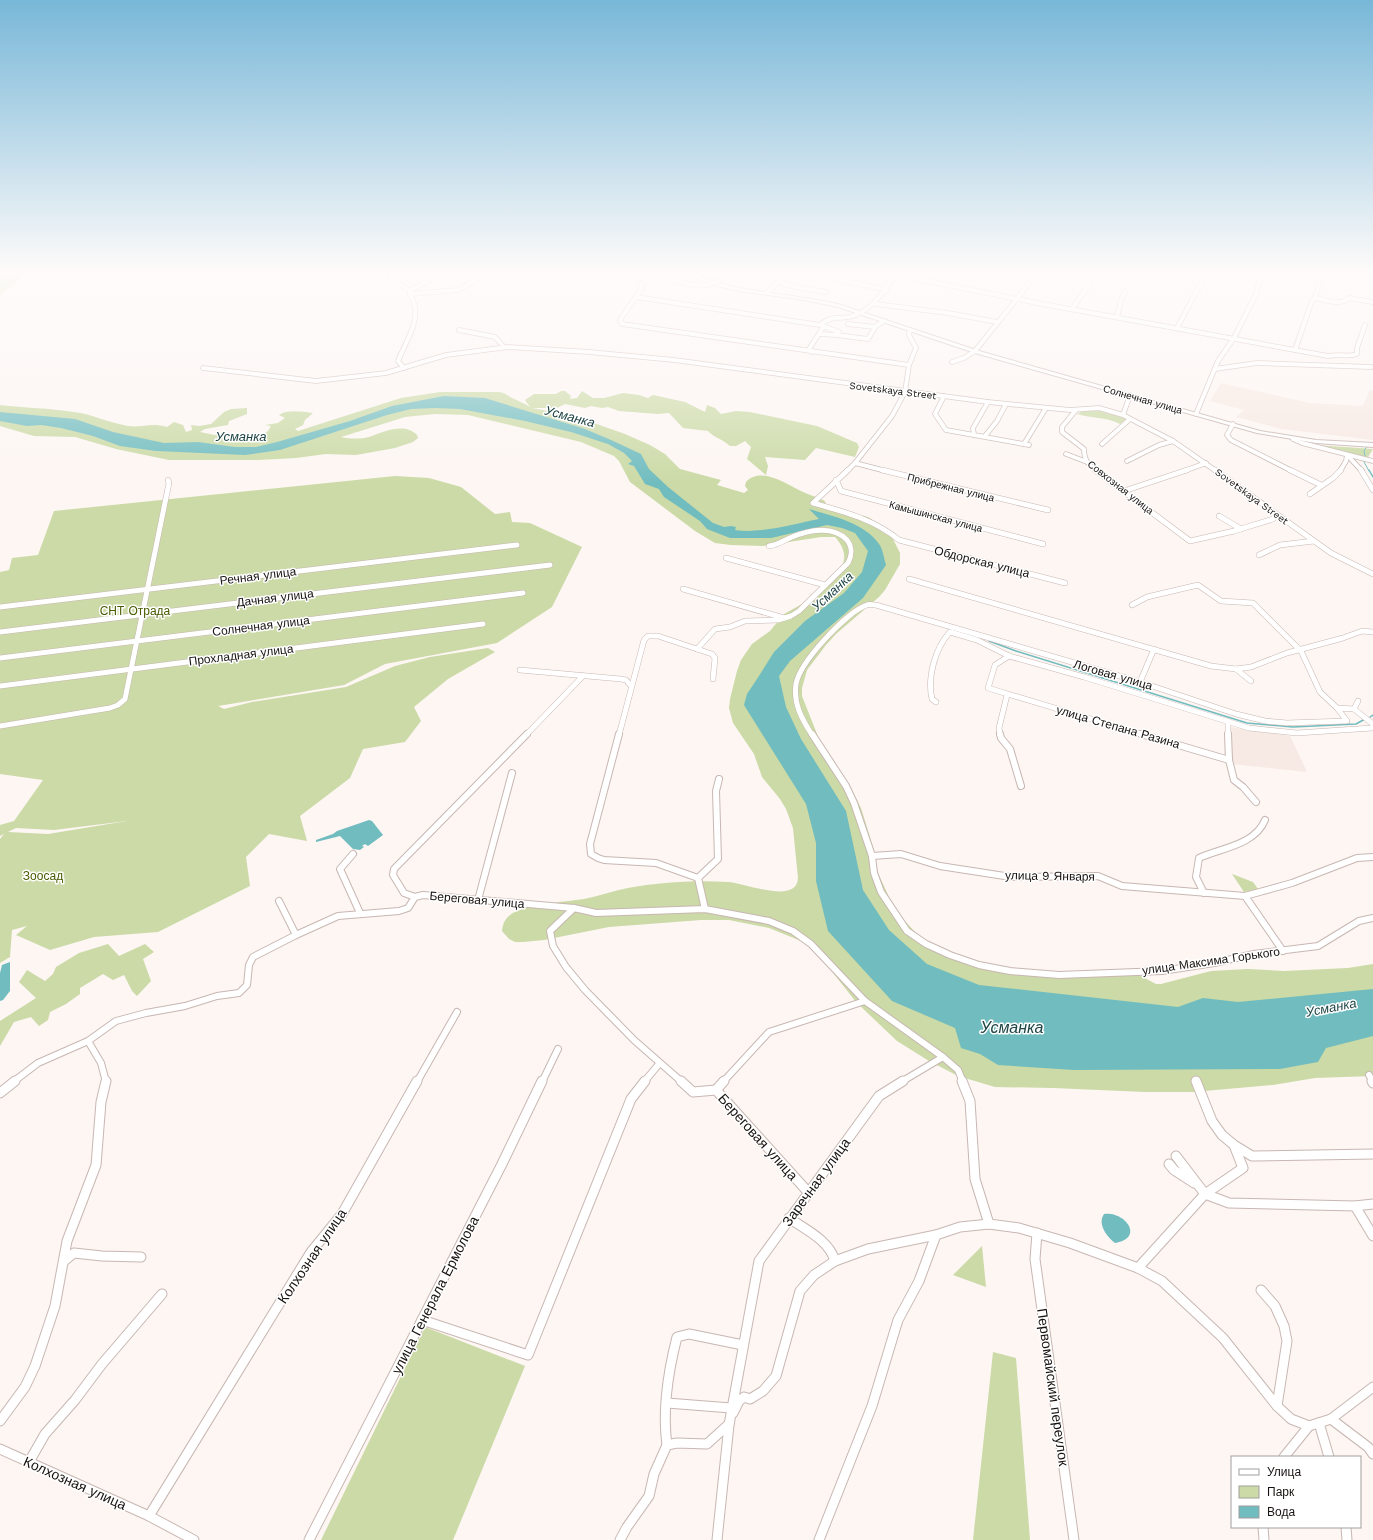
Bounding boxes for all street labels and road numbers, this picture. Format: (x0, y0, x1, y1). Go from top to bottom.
street label: Sovetskaya Street (849, 380, 938, 401)
street label: Солнечная улица (1102, 383, 1184, 416)
street label: Совхозная улица (1086, 458, 1156, 517)
street label: Sovetskaya Street (1213, 466, 1291, 527)
street label: Прибрежная улица (906, 471, 996, 504)
street label: Камышинская улица (888, 499, 984, 534)
street label: Обдорская улица (933, 543, 1031, 581)
street label: Речная улица (219, 564, 297, 588)
street label: Дачная улица (236, 586, 315, 610)
street label: Солнечная улица (211, 613, 311, 639)
street label: Прохладная улица (188, 642, 294, 668)
street label: Логовая улица (1072, 657, 1155, 693)
street label: улица Степана Разина (1055, 703, 1182, 751)
street label: улица 9 Января (1005, 868, 1095, 884)
street label: Береговая улица (429, 889, 525, 911)
street label: улица Максима Горького (1141, 944, 1281, 978)
street label: Береговая улица (715, 1090, 801, 1184)
street label: Заречная улица (779, 1135, 853, 1229)
street label: Колхозная улица (274, 1205, 350, 1307)
street label: улица Генерала Ермолова (388, 1213, 482, 1377)
street label: Первомайский переулок (1034, 1307, 1072, 1468)
street label: Колхозная улица (21, 1453, 129, 1513)

